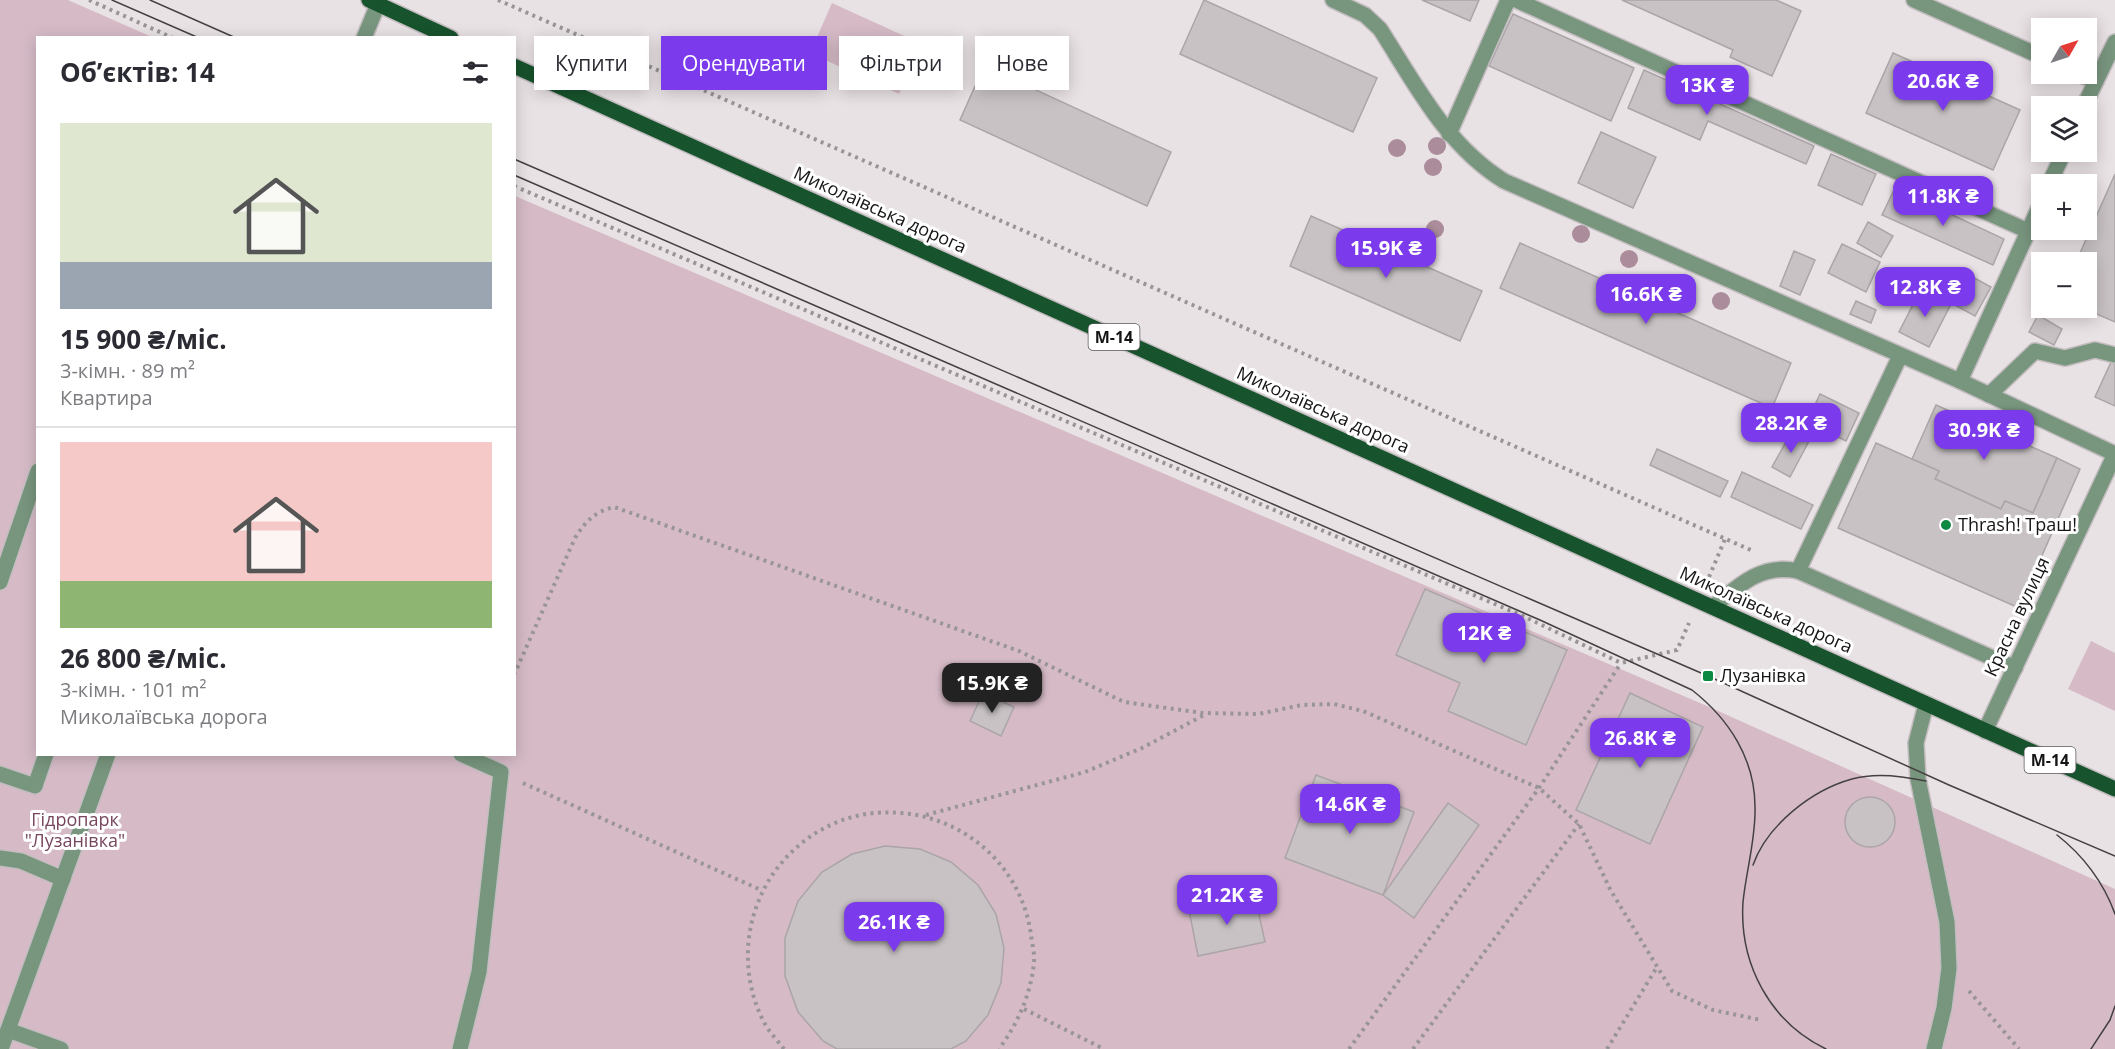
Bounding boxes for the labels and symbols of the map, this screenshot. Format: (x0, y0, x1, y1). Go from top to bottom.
north arrow (2031, 18, 2097, 84)
pin: 20.6K ₴ (1888, 61, 1998, 112)
pin: 13K ₴ (1665, 65, 1749, 116)
street label: Миколаївська дорога (790, 160, 971, 258)
pin: 11.8K ₴ (1888, 176, 1998, 227)
pin: 15.9K ₴ (1331, 228, 1441, 279)
pin: 12.8K ₴ (1870, 267, 1980, 318)
pin: 16.6K ₴ (1591, 274, 1701, 325)
road number: М-14 (1088, 324, 1140, 350)
street label: Миколаївська дорога (1233, 360, 1414, 458)
pin: 28.2K ₴ (1736, 403, 1846, 454)
pin: 30.9K ₴ (1929, 410, 2039, 461)
place label: Thrash! Траш! (1958, 512, 2077, 536)
marker: Thrash! Траш! (1939, 518, 1953, 532)
street label: Красна вулиця (1978, 553, 2054, 680)
street label: Миколаївська дорога (1676, 560, 1857, 658)
pin: 12K ₴ (1442, 613, 1526, 664)
pin: 15.9K ₴ (937, 663, 1047, 714)
place label: Лузанівка (1720, 663, 1806, 687)
marker: Лузанівка (1701, 669, 1715, 683)
pin: 26.8K ₴ (1585, 718, 1695, 769)
road number: М-14 (2024, 747, 2076, 773)
pin: 14.6K ₴ (1295, 784, 1405, 835)
park label: Гідропарк "Лузанівка" (25, 807, 125, 852)
pin: 21.2K ₴ (1172, 875, 1282, 926)
pin: 26.1K ₴ (839, 902, 949, 953)

